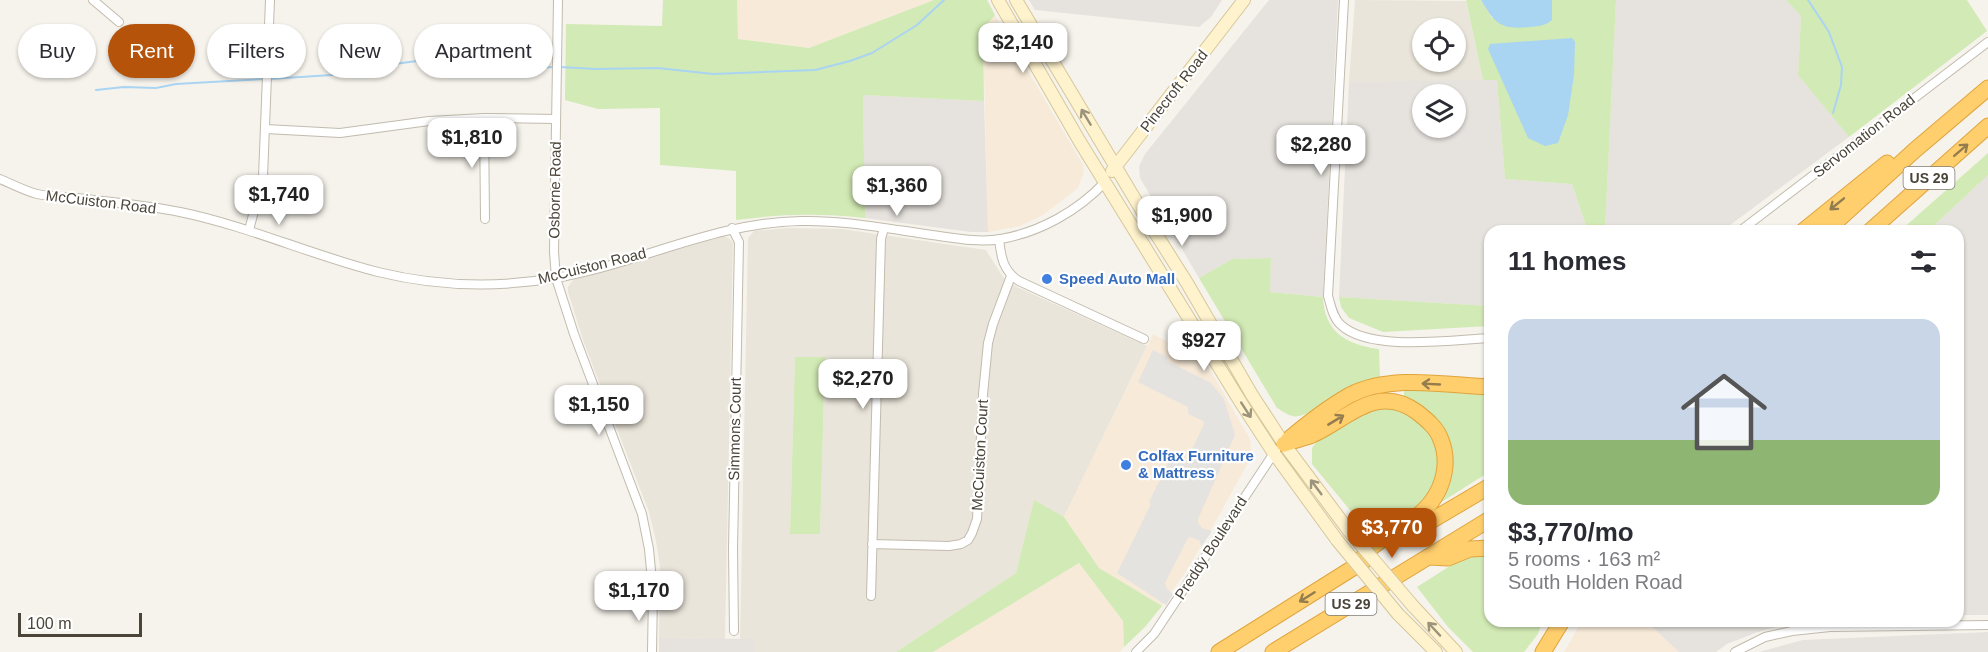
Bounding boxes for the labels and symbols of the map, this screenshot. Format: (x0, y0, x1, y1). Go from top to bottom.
pin: $2,140 (974, 23, 1072, 74)
street label: Pinecroft Road (1136, 46, 1211, 135)
street label: Servomation Road (1810, 91, 1918, 181)
one-way arrow (1079, 109, 1091, 126)
pin: $1,810 (423, 118, 521, 169)
pin: $2,280 (1272, 125, 1370, 176)
street label: Osborne Road (545, 141, 564, 239)
one-way arrow (1953, 143, 1968, 157)
pin: $1,360 (848, 166, 946, 217)
road number: US 29 (1904, 167, 1954, 189)
pin: $1,740 (230, 175, 328, 226)
street label: McCuiston Road (45, 186, 157, 217)
pin: $1,900 (1133, 196, 1231, 247)
one-way arrow (1829, 197, 1845, 210)
street label: McCuiston Road (536, 244, 648, 287)
place label: Speed Auto Mall (1059, 270, 1175, 287)
marker: Speed Auto Mall (1040, 272, 1054, 286)
pin: $927 (1168, 321, 1240, 372)
pin: $2,270 (814, 359, 912, 410)
street label: Simmons Court (725, 376, 744, 481)
one-way arrow (1422, 379, 1442, 390)
pin: $1,150 (550, 385, 648, 436)
street label: McCuiston Court (968, 398, 991, 511)
one-way arrow (1240, 401, 1252, 418)
one-way arrow (1327, 413, 1344, 425)
place label: Colfax Furniture & Mattress (1138, 447, 1254, 481)
marker: Colfax Furniture & Mattress (1119, 458, 1133, 472)
one-way arrow (1310, 480, 1323, 496)
street label: Preddy Boulevard (1171, 493, 1250, 602)
pin: $3,770 (1343, 508, 1441, 559)
pin: $1,170 (590, 571, 688, 622)
one-way arrow (1299, 591, 1316, 603)
road number: US 29 (1326, 593, 1376, 615)
scale bar (18, 610, 142, 638)
one-way arrow (1427, 622, 1441, 637)

